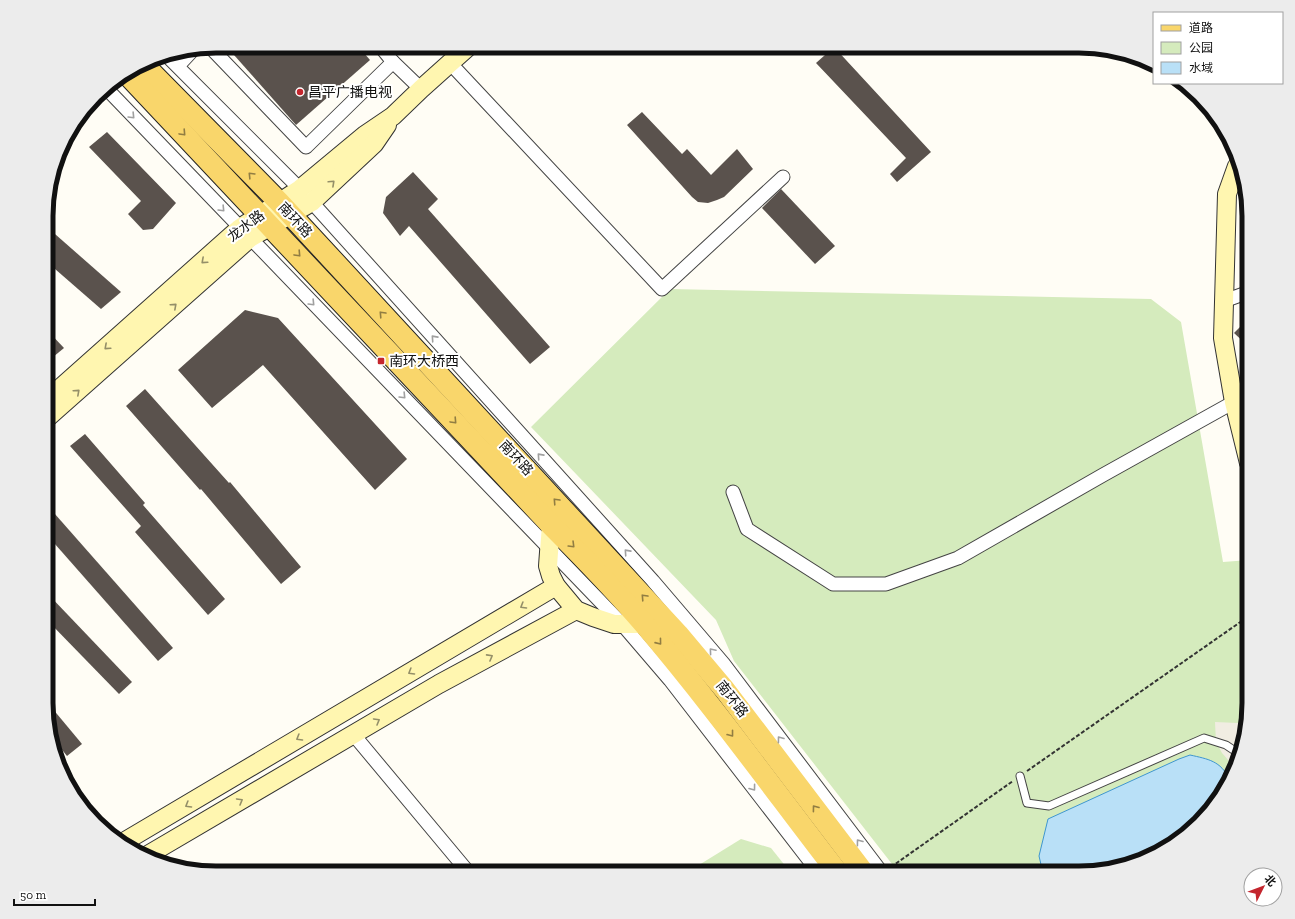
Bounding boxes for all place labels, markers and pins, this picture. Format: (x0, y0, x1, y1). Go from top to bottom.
place label: 昌平广播电视 (308, 84, 392, 101)
marker: 昌平广播电视 (295, 87, 305, 97)
place label: 南环大桥西 (389, 353, 459, 370)
marker: 南环大桥西 (376, 356, 386, 366)

